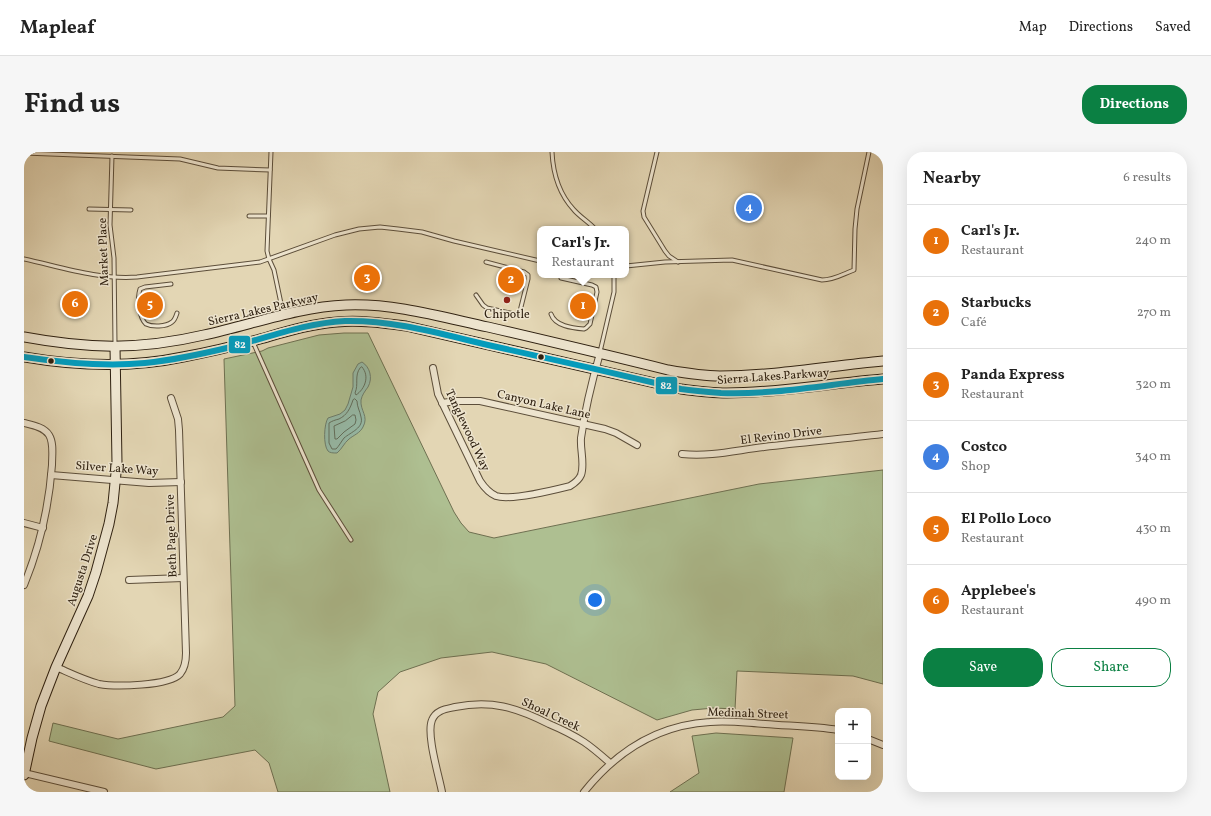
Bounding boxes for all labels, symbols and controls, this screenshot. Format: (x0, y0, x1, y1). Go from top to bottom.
text: Mapleaf (20, 15, 95, 41)
text: Map (1019, 18, 1047, 37)
text: Directions (1069, 18, 1133, 37)
text: Saved (1155, 18, 1191, 37)
text: Find us (24, 85, 120, 124)
button: Directions (1082, 85, 1187, 124)
text: Nearby (923, 167, 981, 190)
text: 6 results (1123, 169, 1171, 187)
pin: 4 (736, 193, 762, 223)
street label: Market Place (95, 217, 113, 286)
text: Carl's Jr. (961, 221, 1020, 242)
popup (537, 226, 629, 278)
text: 1 (933, 232, 939, 250)
text: 240 m (1135, 232, 1171, 250)
text: Carl's Jr. (552, 233, 610, 254)
text: Restaurant (961, 242, 1024, 260)
text: Restaurant (552, 254, 614, 272)
pin: 3 (354, 263, 380, 293)
pin: 2 (498, 265, 524, 295)
pin: 6 (62, 289, 88, 319)
street label: Sierra Lakes Parkway (207, 289, 320, 330)
pin: 5 (137, 290, 163, 320)
pin: 1 (570, 291, 596, 321)
text: Starbucks (961, 293, 1031, 314)
marker: Chipotle (502, 295, 512, 305)
text: 2 (933, 304, 939, 322)
text: 270 m (1137, 304, 1171, 322)
place label: Chipotle (484, 307, 530, 323)
text: Café (961, 314, 987, 332)
line badge: 82 (228, 335, 251, 354)
text: 82 (234, 338, 246, 353)
unlabelled marker (536, 352, 546, 362)
unlabelled marker (46, 356, 56, 366)
street label: Sierra Lakes Parkway (716, 365, 830, 389)
text: Panda Express (961, 365, 1065, 386)
line badge: 82 (655, 376, 678, 395)
text: 3 (933, 376, 939, 394)
text: 320 m (1136, 376, 1171, 394)
text: 82 (660, 379, 672, 394)
street label: Canyon Lake Lane (495, 386, 592, 424)
text: Restaurant (961, 386, 1024, 404)
street label: Tanglewood Way (441, 387, 493, 474)
street label: El Revino Drive (739, 423, 823, 449)
text: Costco (961, 437, 1007, 458)
text: 4 (932, 448, 940, 466)
text: 340 m (1135, 448, 1171, 466)
street label: Silver Lake Way (75, 458, 160, 480)
text: Shop (961, 458, 990, 476)
street label: Beth Page Drive (163, 494, 181, 578)
text: El Pollo Loco (961, 509, 1051, 530)
text: 5 (933, 520, 939, 538)
text: 430 m (1135, 520, 1171, 538)
text: Restaurant (961, 530, 1024, 548)
street label: Augusta Drive (64, 532, 102, 608)
text: Applebee's (961, 581, 1036, 602)
your location (585, 590, 605, 610)
text: 6 (932, 592, 940, 610)
text: 490 m (1135, 592, 1171, 610)
text: Restaurant (961, 602, 1024, 620)
button: Save (923, 648, 1043, 687)
button: Share (1051, 648, 1171, 687)
street label: Shoal Creek (519, 694, 583, 736)
street label: Medinah Street (707, 705, 789, 723)
map controls (835, 708, 871, 780)
button: + (835, 708, 871, 744)
button: − (835, 744, 871, 780)

